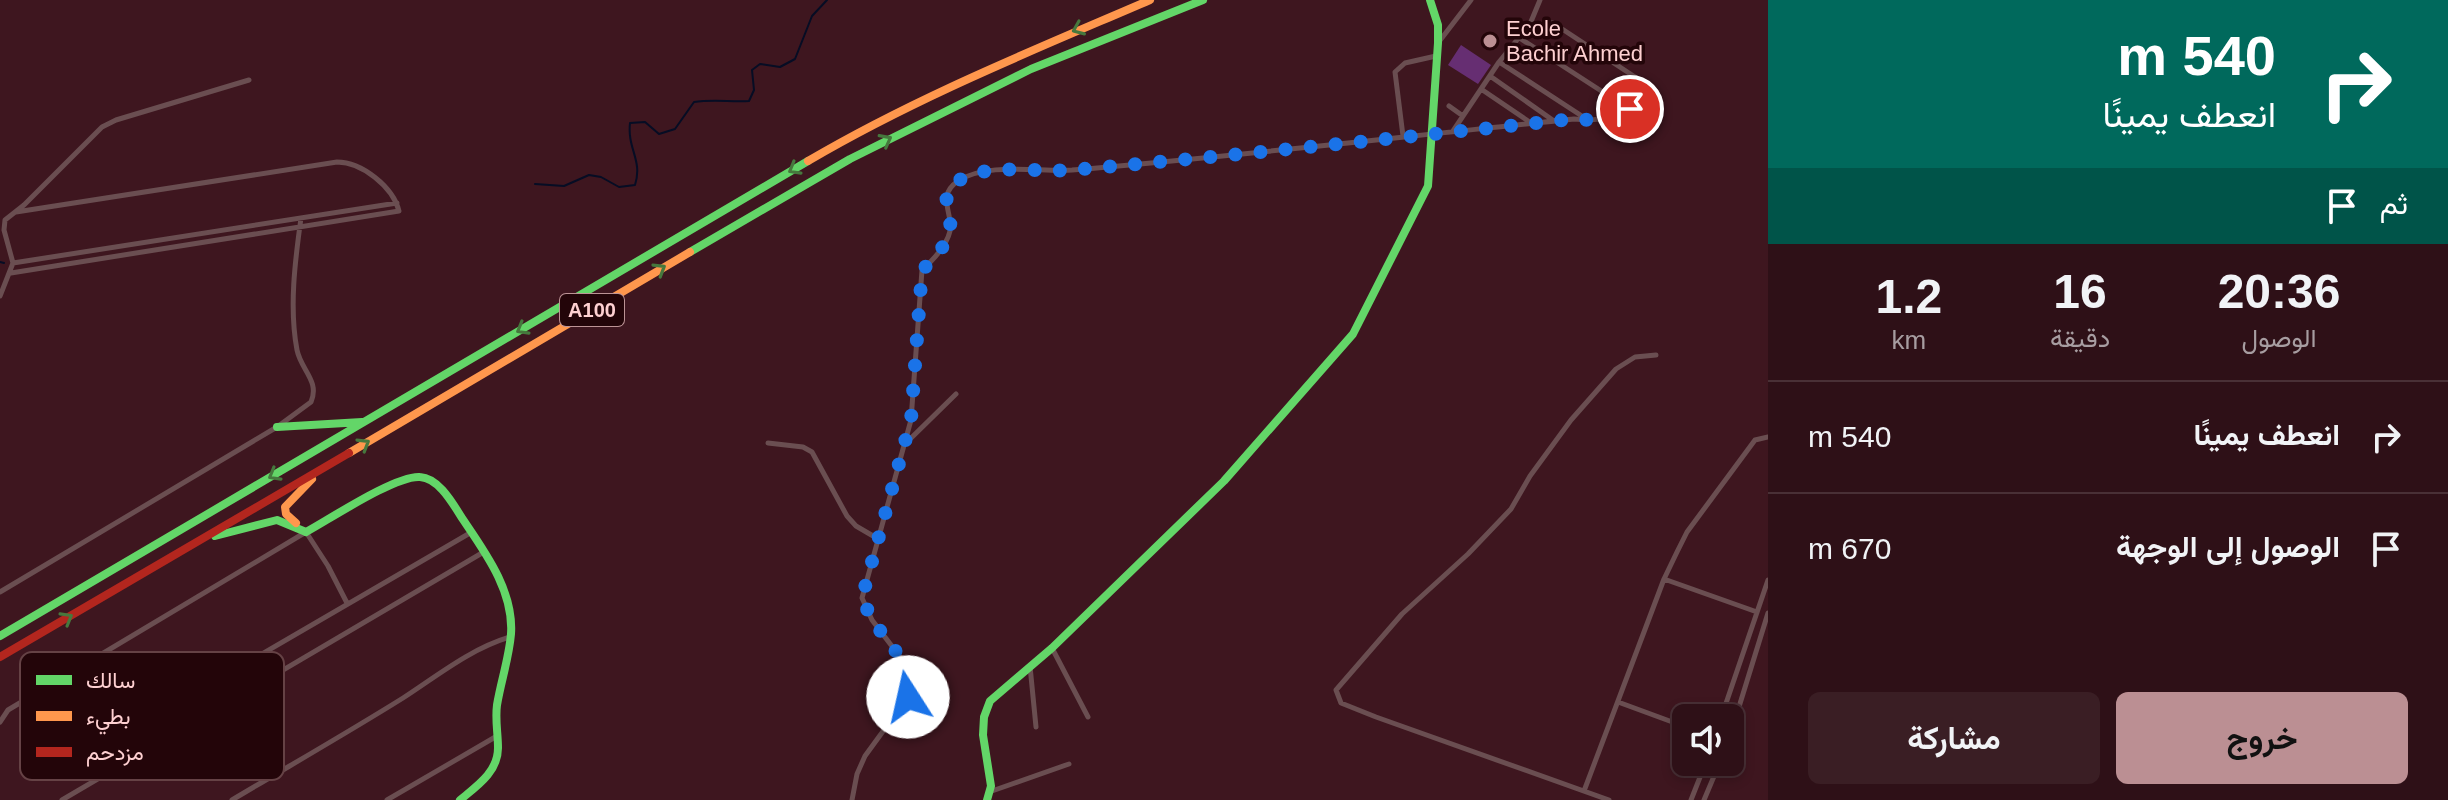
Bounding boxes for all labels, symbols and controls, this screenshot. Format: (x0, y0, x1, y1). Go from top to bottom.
place label: Ecole Bachir Ahmed (1506, 16, 1643, 66)
one-way arrow (1071, 20, 1086, 36)
text: 540 m (2117, 24, 2276, 87)
marker: Ecole Bachir Ahmed (1481, 32, 1499, 50)
icon: right (2304, 32, 2408, 136)
pin (1596, 75, 1664, 143)
icon: arrive (1608, 87, 1652, 131)
text: انعطف يمينًا (2103, 94, 2276, 135)
one-way arrow (877, 134, 892, 150)
one-way arrow (788, 159, 803, 175)
icon: arrive (2320, 184, 2364, 228)
text: ثم (2380, 187, 2408, 220)
one-way arrow (651, 263, 666, 279)
text: 16 (2053, 265, 2107, 318)
text: 20:36 (2218, 265, 2340, 318)
text: 1.2 (1876, 270, 1942, 323)
road number: A100 (560, 294, 624, 326)
one-way arrow (516, 319, 531, 335)
text: دقيقة (2050, 323, 2110, 353)
text: الوصول (2242, 323, 2317, 353)
text: km (1892, 325, 1926, 355)
icon: right (2364, 415, 2408, 459)
text: انعطف يمينًا (2193, 418, 2340, 451)
text: 540 m (1808, 420, 1891, 453)
one-way arrow (355, 438, 370, 454)
one-way arrow (268, 465, 283, 481)
icon: arrive (2364, 527, 2408, 571)
text: الوصول إلى الوجهة (2116, 530, 2340, 563)
text: 670 m (1808, 532, 1891, 565)
one-way arrow (58, 612, 73, 628)
legend (20, 652, 284, 780)
position arrow (866, 655, 950, 739)
text: سالك (86, 668, 135, 693)
button: مشاركة (1808, 692, 2100, 784)
button: خروج (2116, 692, 2408, 784)
text: بطيء (86, 704, 131, 735)
map controls (1672, 704, 1744, 776)
button: sound (1672, 704, 1744, 776)
text: مزدحم (86, 740, 144, 767)

